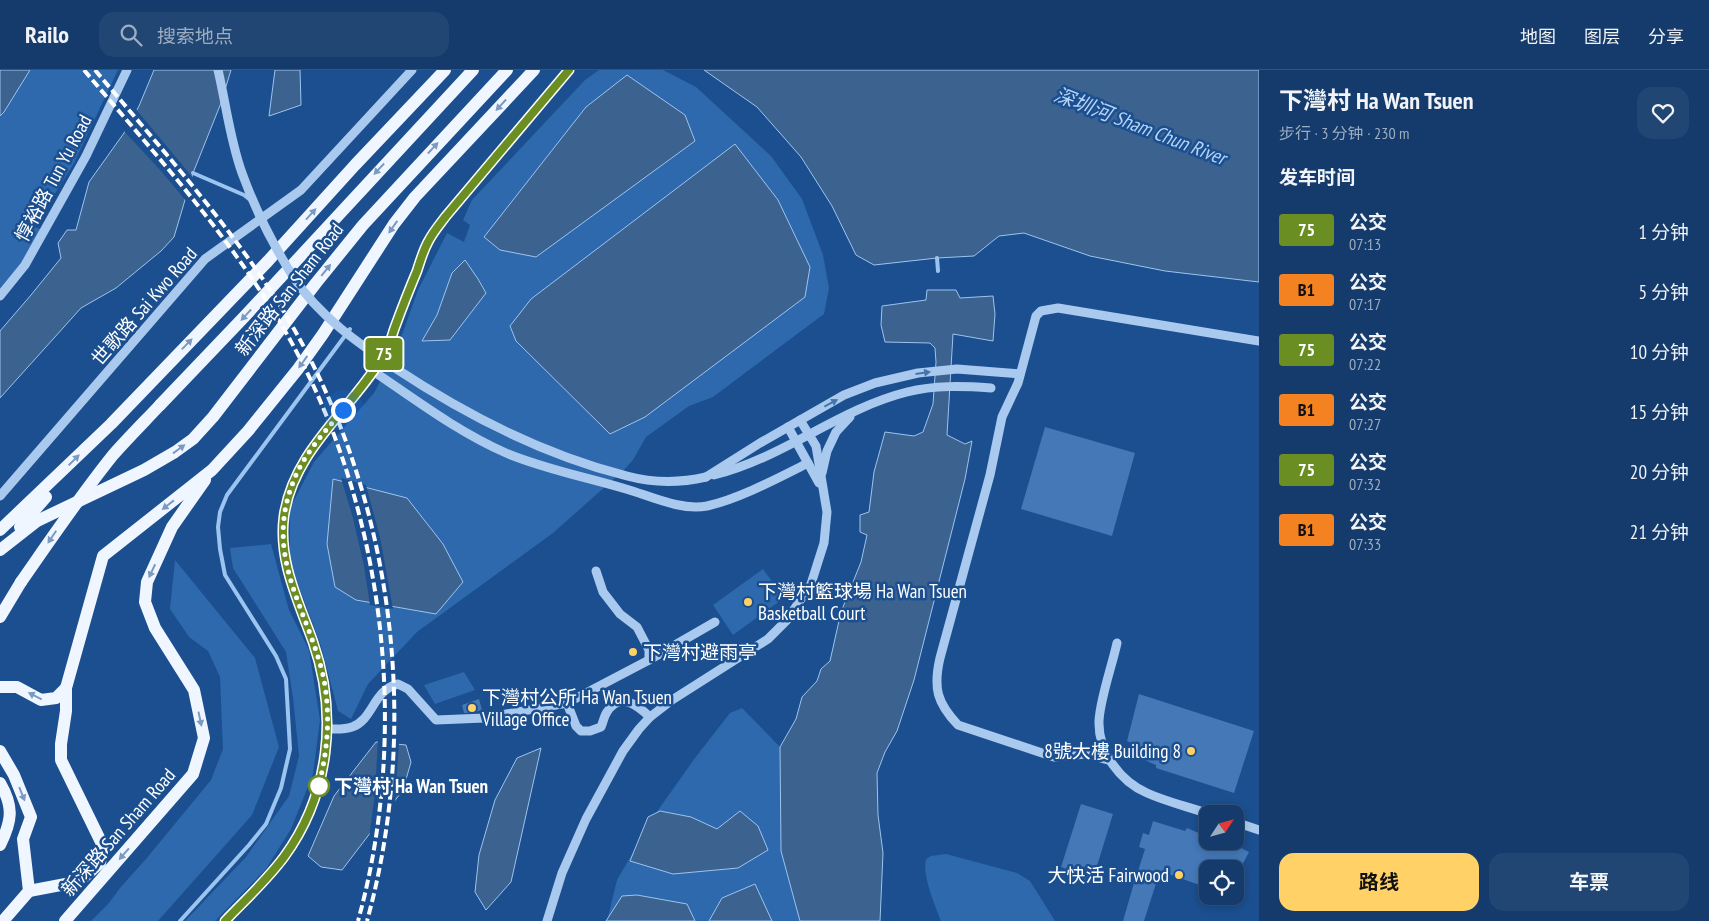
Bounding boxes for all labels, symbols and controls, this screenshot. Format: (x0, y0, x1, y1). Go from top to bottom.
search box (99, 12, 449, 57)
text: Railo (25, 19, 69, 50)
icon: search (117, 21, 145, 49)
text: 搜索地点 (157, 24, 233, 48)
text: 地图 (1520, 25, 1556, 48)
text: 图层 (1584, 25, 1620, 48)
text: 分享 (1648, 25, 1684, 48)
water label: 深圳河 Sham Chun River (1050, 81, 1232, 172)
text: 下灣村 Ha Wan Tsuen (1279, 85, 1474, 116)
button: heart (1637, 87, 1689, 139)
one-way arrow (495, 99, 507, 111)
street label: 惇裕路 Tun Yu Road (9, 110, 97, 246)
text: 步行 · 3 分钟 · 230 m (1279, 123, 1409, 143)
one-way arrow (427, 143, 439, 155)
one-way arrow (373, 163, 385, 175)
text: 发车时间 (1279, 165, 1355, 189)
one-way arrow (305, 208, 317, 220)
text: 公交 (1349, 210, 1387, 234)
street label: 新深路 San Sham Road (230, 218, 348, 360)
text: 75 (1298, 218, 1315, 241)
one-way arrow (388, 220, 398, 234)
text: 1 分钟 (1638, 220, 1689, 244)
text: 07:13 (1349, 234, 1381, 254)
street label: 世歌路 Sai Kwo Road (86, 242, 202, 370)
one-way arrow (321, 264, 332, 277)
text: 公交 (1349, 270, 1387, 294)
text: B1 (1298, 278, 1315, 301)
text: 5 分钟 (1638, 280, 1689, 304)
text: 07:17 (1349, 294, 1381, 314)
one-way arrow (240, 309, 252, 321)
text: 公交 (1349, 330, 1387, 354)
one-way arrow (181, 338, 193, 350)
line badge: 75 (362, 338, 406, 370)
text: 75 (1298, 338, 1315, 361)
text: 10 分钟 (1630, 340, 1689, 364)
text: 75 (375, 342, 393, 365)
text: 07:22 (1349, 354, 1381, 374)
one-way arrow (298, 355, 308, 369)
one-way arrow (915, 369, 931, 377)
text: 公交 (1349, 390, 1387, 414)
your location (331, 398, 356, 423)
text: B1 (1298, 398, 1315, 421)
one-way arrow (823, 399, 838, 407)
text: 15 分钟 (1630, 400, 1689, 424)
text: 07:27 (1349, 414, 1381, 434)
one-way arrow (172, 444, 186, 454)
text: 公交 (1349, 450, 1387, 474)
one-way arrow (67, 454, 79, 466)
text: 75 (1298, 458, 1315, 481)
text: 20 分钟 (1630, 460, 1689, 484)
text: 07:32 (1349, 474, 1381, 494)
one-way arrow (161, 499, 174, 510)
text: 公交 (1349, 510, 1387, 534)
text: B1 (1298, 518, 1315, 541)
text: 21 分钟 (1630, 520, 1689, 544)
one-way arrow (47, 531, 57, 544)
text: 07:33 (1349, 534, 1381, 554)
one-way arrow (148, 564, 156, 578)
place label: 下灣村籃球場 Ha Wan Tsuen Basketball Court (758, 579, 967, 625)
marker: 下灣村籃球場 Ha Wan Tsuen Basketball Court (742, 596, 754, 608)
place label: 下灣村避雨亭 (643, 640, 757, 664)
marker: 下灣村避雨亭 (627, 646, 639, 658)
place label: 下灣村公所 Ha Wan Tsuen Village Office (481, 685, 672, 731)
one-way arrow (27, 692, 42, 700)
marker: 下灣村公所 Ha Wan Tsuen Village Office (466, 702, 478, 714)
one-way arrow (196, 711, 204, 727)
place label: 8號大樓 Building 8 (1044, 739, 1181, 763)
marker: 8號大樓 Building 8 (1185, 745, 1197, 757)
street label: 新深路 San Sham Road (56, 763, 180, 901)
place label: 下灣村 Ha Wan Tsuen (334, 774, 488, 798)
marker: 下灣村 Ha Wan Tsuen (308, 775, 330, 797)
one-way arrow (18, 787, 26, 802)
north arrow (1199, 805, 1244, 850)
map controls (1199, 805, 1244, 905)
one-way arrow (118, 847, 129, 860)
button: 路线 (1279, 853, 1479, 911)
button: 车票 (1489, 853, 1689, 911)
button: locate (1199, 860, 1244, 905)
place label: 大快活 Fairwood (1048, 863, 1169, 887)
marker: 大快活 Fairwood (1173, 869, 1185, 881)

